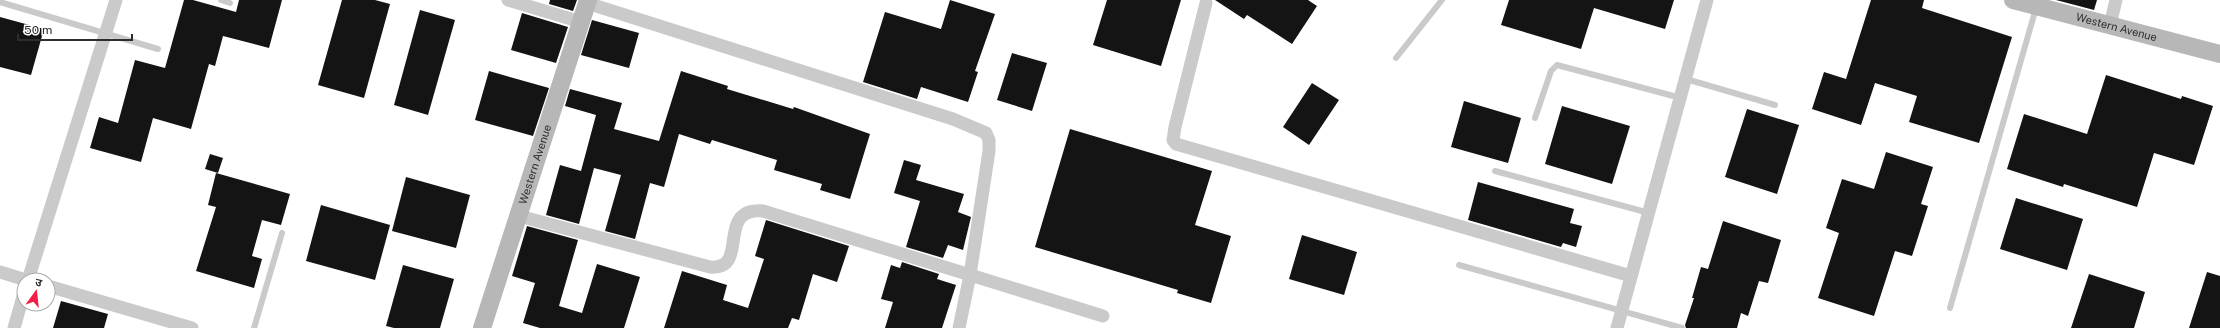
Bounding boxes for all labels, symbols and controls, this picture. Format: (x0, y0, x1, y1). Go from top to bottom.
street label: Western Avenue (2075, 11, 2158, 43)
scale bar (18, 16, 132, 42)
text: 50 m (24, 23, 52, 37)
street label: Western Avenue (516, 123, 553, 206)
north arrow (16, 272, 56, 312)
text: उ (34, 276, 44, 289)

